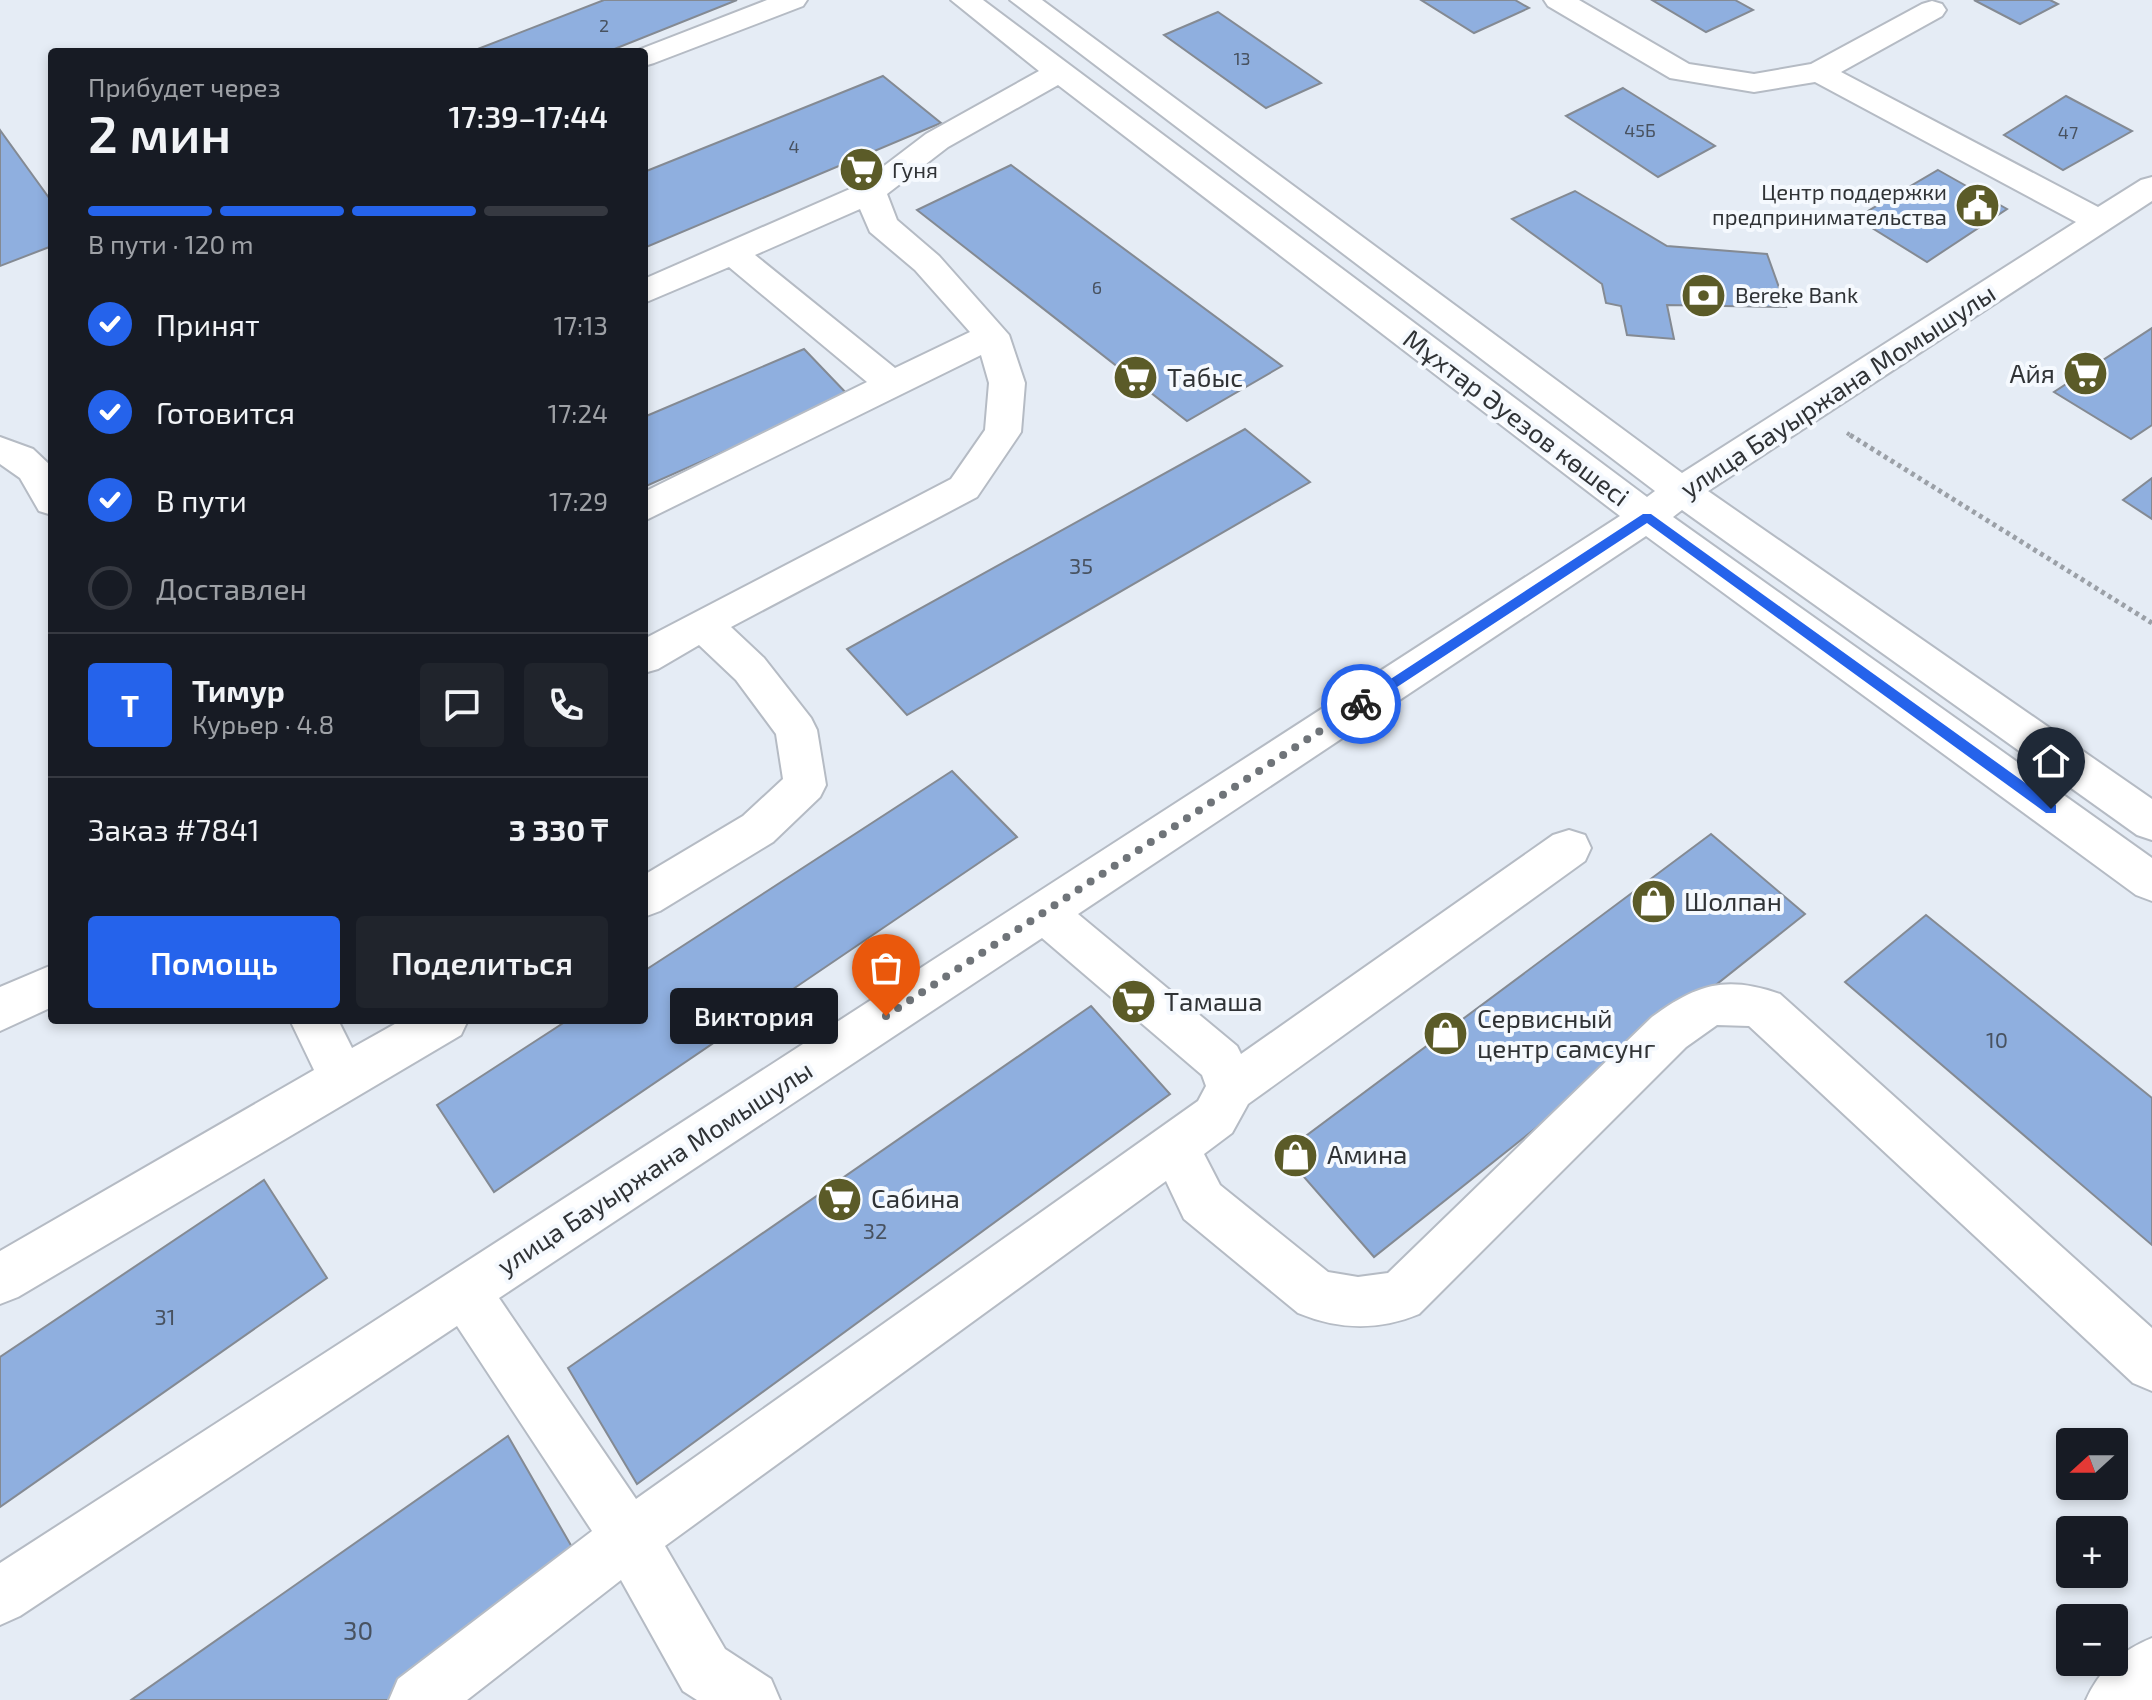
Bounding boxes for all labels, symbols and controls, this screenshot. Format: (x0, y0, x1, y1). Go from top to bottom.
house number: 2 (599, 14, 609, 36)
house number: 13 (1233, 47, 1251, 69)
text: Прибудет через (88, 71, 281, 102)
text: 17:39–17:44 (449, 98, 608, 134)
text: 2 мин (88, 101, 231, 163)
house number: 45Б (1624, 119, 1656, 141)
house number: 47 (2058, 121, 2078, 143)
house number: 4 (788, 135, 800, 157)
supermarket icon: Гуня (837, 146, 885, 194)
place label: Гуня (892, 156, 938, 183)
place label: Центр поддержки предпринимательства (1712, 178, 1947, 229)
public building icon: Центр поддержки предпринимательства (1954, 181, 2002, 229)
text: В пути · 120 m (88, 228, 254, 259)
bank icon: Bereke Bank (1680, 271, 1728, 319)
house number: 6 (1092, 276, 1102, 298)
street label: улица Бауыржана Момышулы (1674, 276, 2001, 504)
place label: Bereke Bank (1735, 281, 1858, 307)
icon: check (88, 302, 132, 346)
text: Принят (156, 306, 260, 342)
text: 17:13 (553, 309, 608, 340)
street label: Мұхтар Әуезов көшесі (1397, 322, 1636, 513)
supermarket icon: Айя (2062, 350, 2110, 398)
supermarket icon: Табыс (1112, 354, 1160, 402)
place label: Айя (2009, 357, 2055, 388)
place label: Табыс (1167, 361, 1243, 392)
icon: check (88, 390, 132, 434)
text: Готовится (156, 394, 295, 430)
text: 17:24 (548, 397, 608, 428)
icon: check (88, 478, 132, 522)
text: В пути (156, 482, 247, 518)
text: 17:29 (549, 485, 608, 516)
house number: 35 (1069, 552, 1093, 578)
text: Доставлен (156, 570, 307, 606)
button: chat (420, 663, 504, 747)
button: phone (524, 663, 608, 747)
courier (1321, 664, 1401, 744)
text: Тимур (192, 672, 285, 708)
icon: bike (1339, 682, 1383, 726)
text: Т (121, 687, 139, 723)
text: Курьер · 4.8 (192, 708, 334, 739)
pin (2017, 727, 2085, 809)
icon: home (2029, 739, 2073, 783)
text: Заказ #7841 (88, 811, 260, 847)
text: 3 330 ₸ (509, 811, 608, 847)
shop icon: Шолпан (1629, 878, 1677, 926)
place label: Шолпан (1684, 885, 1782, 916)
button: Помощь (88, 916, 340, 1008)
button: Поделиться (356, 916, 608, 1008)
pin (852, 934, 920, 1016)
icon: bag (864, 946, 908, 990)
supermarket icon: Тамаша (1109, 978, 1157, 1026)
place label: Тамаша (1164, 985, 1263, 1016)
callout: Виктория (670, 988, 838, 1044)
text: Виктория (694, 1000, 814, 1031)
place label: Сервисный центр самсунг (1477, 1002, 1656, 1064)
shop icon: Сервисный центр самсунг (1422, 1010, 1470, 1058)
house number: 10 (1986, 1026, 2008, 1052)
street label: улица Бауыржана Момышулы (491, 1053, 818, 1281)
shop icon: Амина (1272, 1131, 1320, 1179)
place label: Амина (1327, 1138, 1407, 1169)
supermarket icon: Сабина (816, 1175, 864, 1223)
place label: Сабина (871, 1182, 960, 1213)
house number: 32 (863, 1217, 887, 1243)
house number: 31 (155, 1303, 176, 1329)
north arrow (2056, 1428, 2128, 1500)
map controls (2056, 1428, 2128, 1676)
button: + (2056, 1516, 2128, 1588)
button: − (2056, 1604, 2128, 1676)
house number: 30 (343, 1614, 373, 1645)

